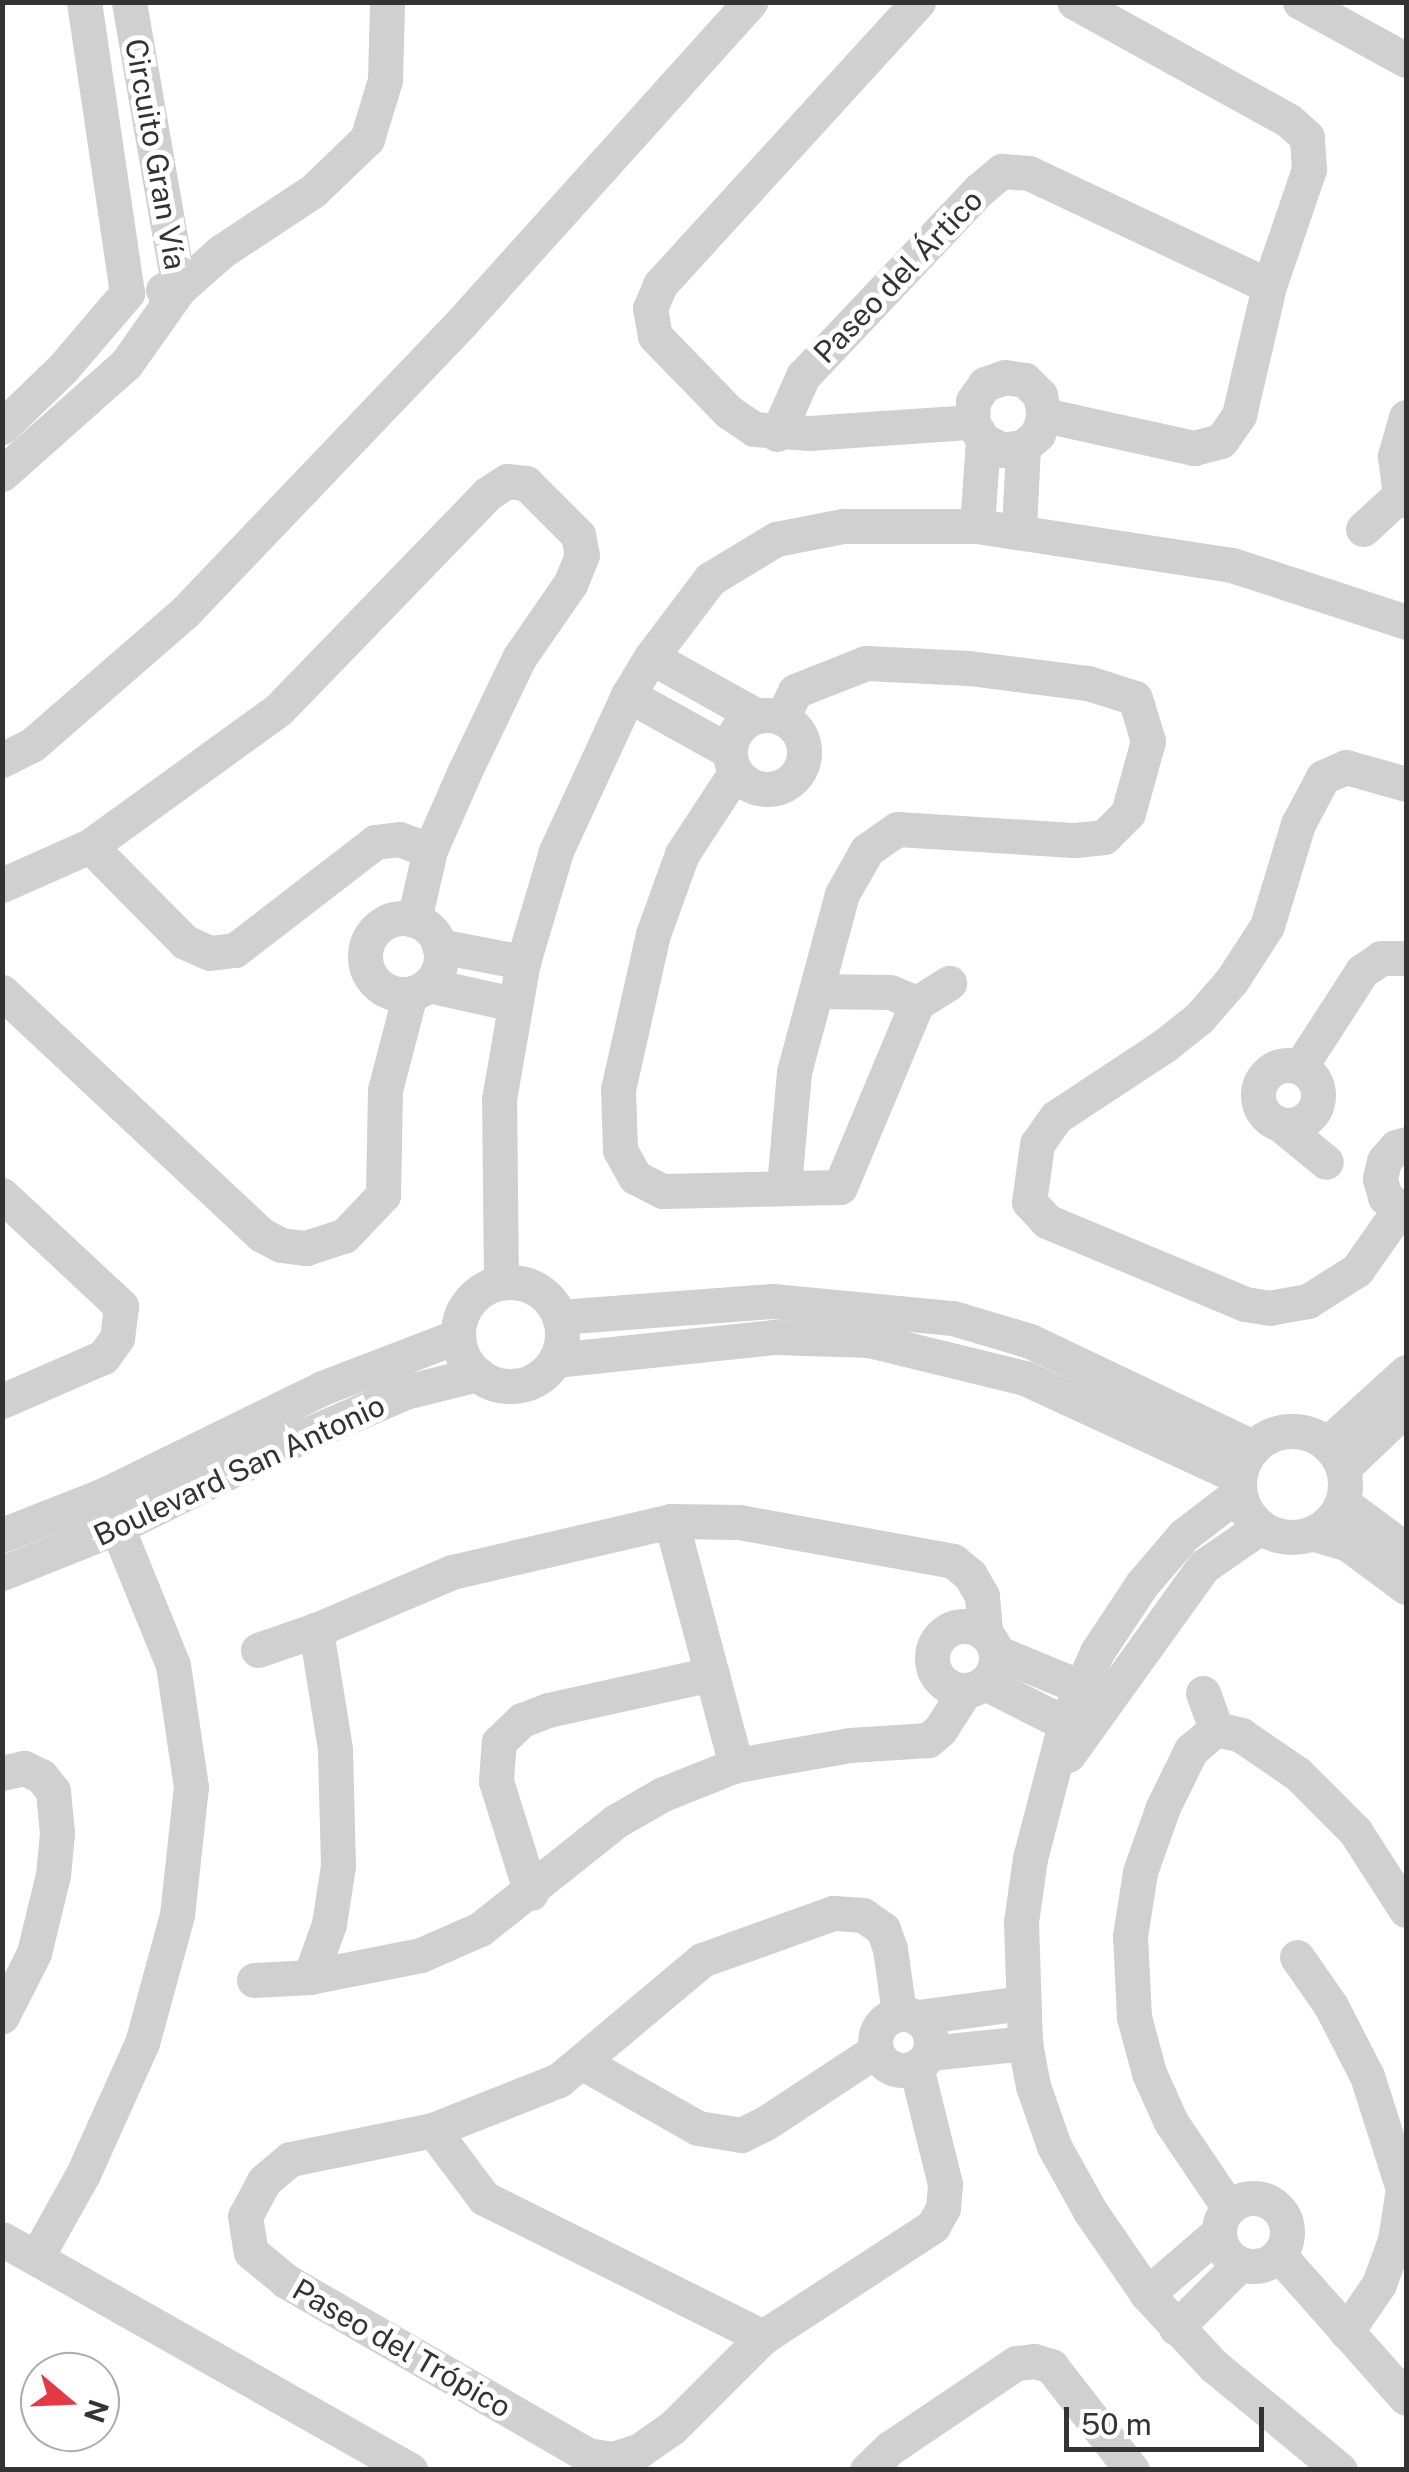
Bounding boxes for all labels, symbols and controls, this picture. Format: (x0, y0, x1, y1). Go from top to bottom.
street label: Circuito Gran Vía (118, 35, 194, 273)
street label: Paseo del Ártico (806, 182, 990, 370)
street label: Boulevard San Antonio (88, 1387, 390, 1553)
street label: Paseo del Trópico (286, 2271, 518, 2425)
north arrow (20, 2352, 120, 2452)
scale bar (1069, 2387, 1269, 2449)
text: N (78, 2396, 116, 2427)
text: 50 m (1081, 2406, 1152, 2442)

